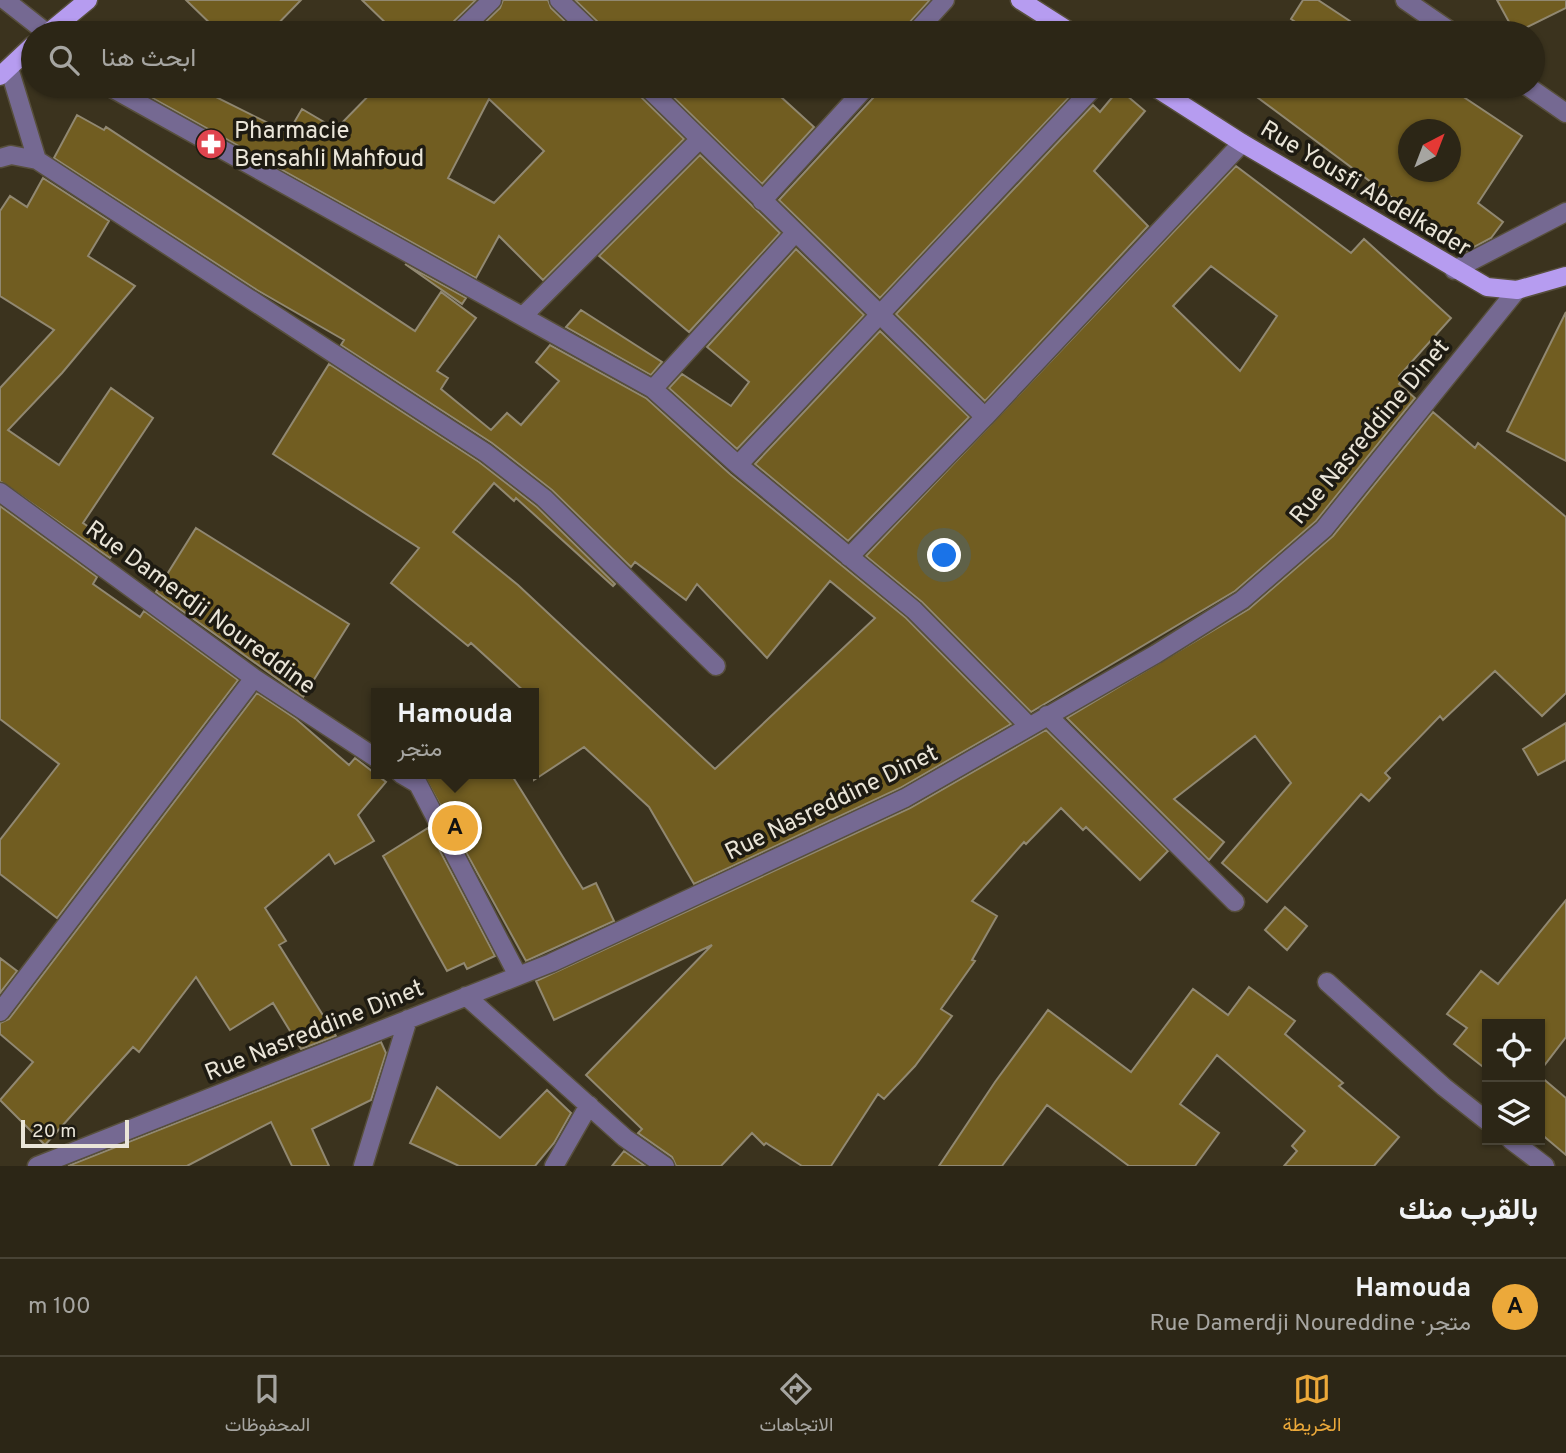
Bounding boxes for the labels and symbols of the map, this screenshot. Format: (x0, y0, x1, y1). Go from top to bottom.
street label: Rue Yousfi Abdelkader (1254, 115, 1476, 264)
place label: Pharmacie Bensahli Mahfoud (234, 117, 424, 175)
north arrow (1398, 119, 1461, 182)
pharmacy icon: Pharmacie Bensahli Mahfoud (194, 127, 228, 161)
street label: Rue Nasreddine Dinet (1284, 333, 1457, 531)
street label: Rue Damerdji Noureddine (79, 515, 321, 702)
your location (927, 538, 961, 572)
street label: Rue Nasreddine Dinet (720, 739, 943, 868)
pin: A (432, 802, 478, 854)
street label: Rue Nasreddine Dinet (201, 974, 429, 1089)
scale bar (21, 1117, 130, 1149)

